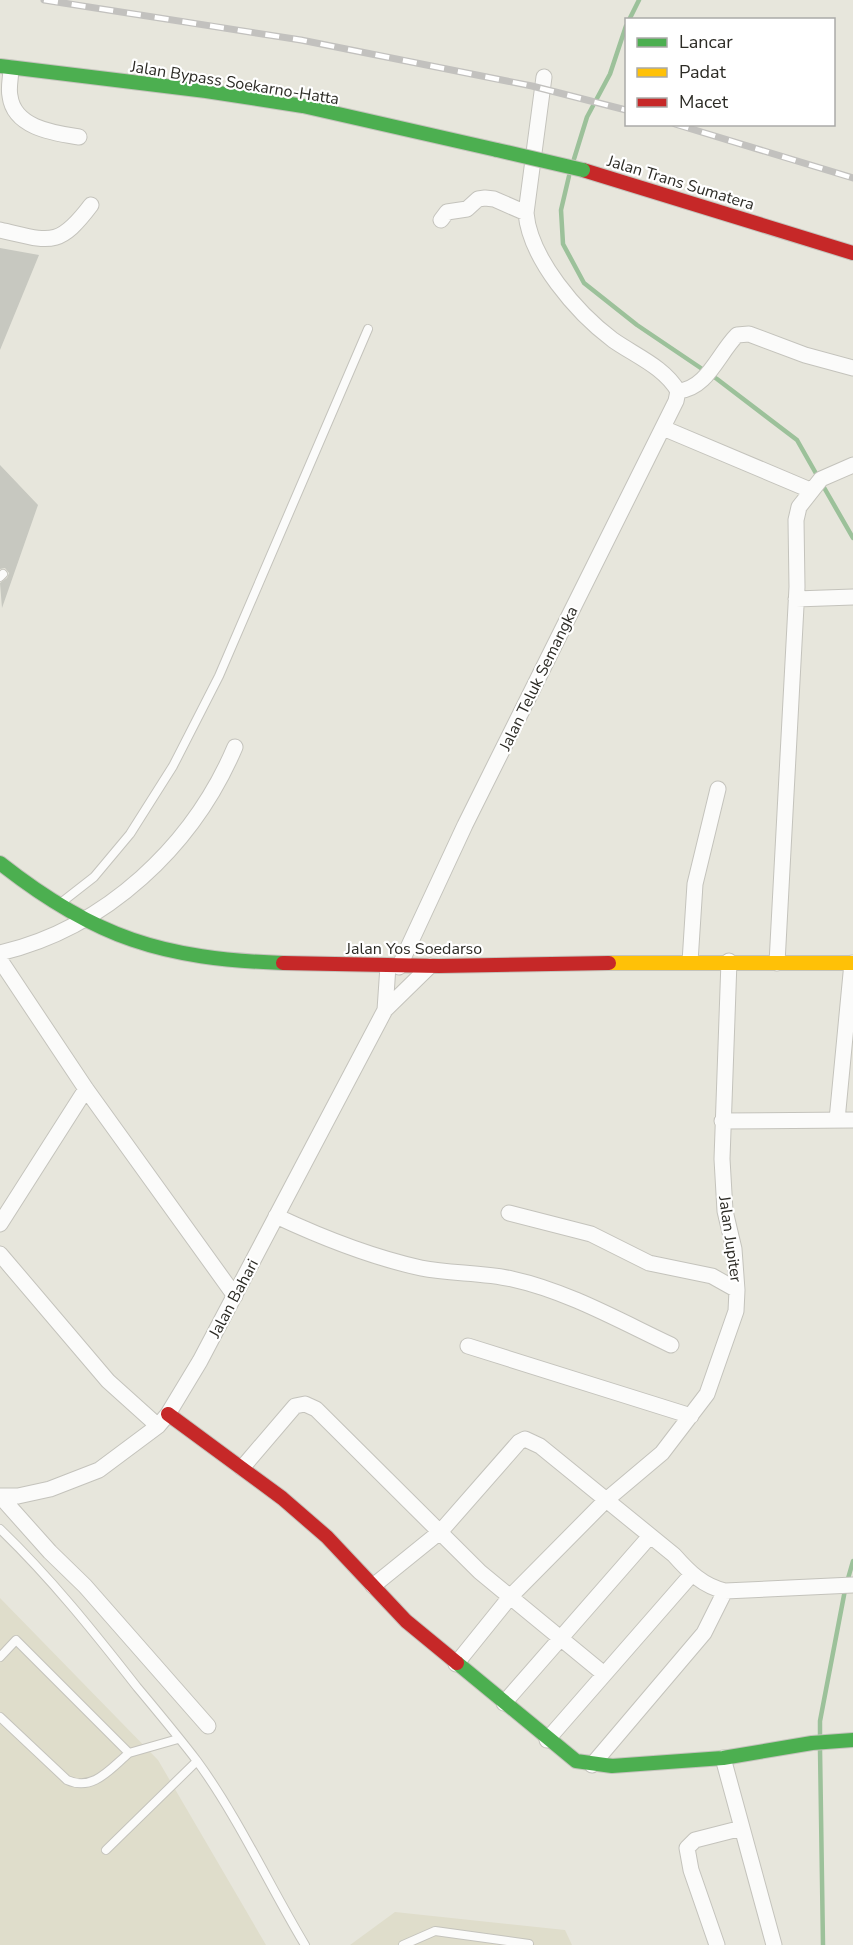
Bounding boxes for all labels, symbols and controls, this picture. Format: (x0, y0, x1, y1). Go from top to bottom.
legend (625, 18, 835, 126)
text: Lancar (679, 30, 733, 54)
street label: Jalan Bypass Soekarno-Hatta (128, 55, 341, 110)
text: Padat (679, 60, 727, 84)
text: Macet (679, 90, 729, 114)
street label: Jalan Trans Sumatera (604, 150, 757, 216)
street label: Jalan Teluk Semangka (494, 603, 583, 755)
street label: Jalan Yos Soedarso (345, 938, 482, 960)
street label: Jalan Jupiter (713, 1194, 747, 1284)
street label: Jalan Bahari (203, 1255, 264, 1343)

